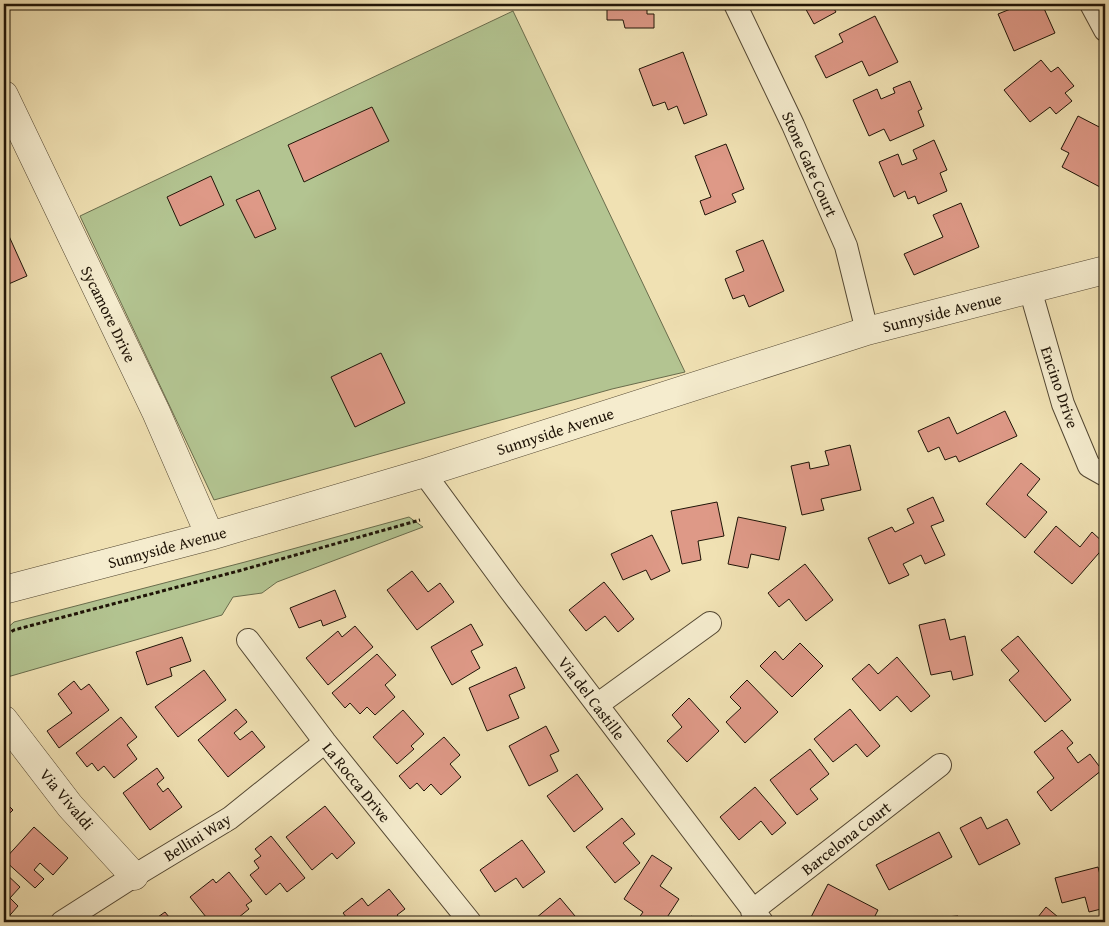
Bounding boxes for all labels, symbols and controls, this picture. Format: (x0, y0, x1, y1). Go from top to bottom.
street label: Stone Gate Court (776, 107, 844, 221)
street label: Sycamore Drive (75, 262, 143, 366)
street label: Sunnyside Avenue (880, 286, 1004, 338)
street label: Encino Drive (1035, 343, 1085, 431)
street label: Sunnyside Avenue (493, 401, 617, 461)
street label: Sunnyside Avenue (105, 520, 229, 574)
street label: Via del Castille (553, 651, 631, 745)
street label: La Rocca Drive (317, 737, 397, 827)
street label: Via Vivaldi (34, 763, 100, 835)
street label: Barcelona Court (796, 795, 896, 881)
street label: Bellini Way (159, 807, 235, 867)

